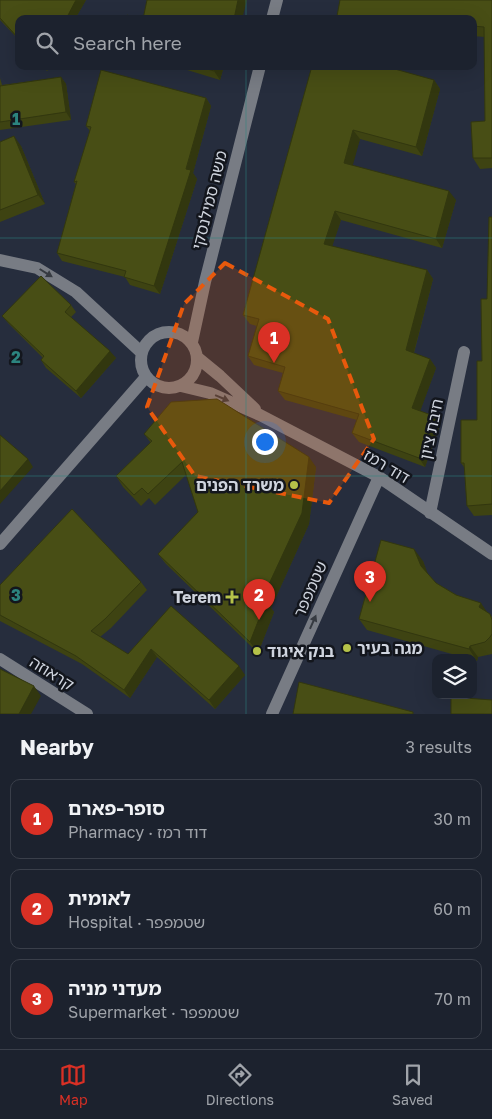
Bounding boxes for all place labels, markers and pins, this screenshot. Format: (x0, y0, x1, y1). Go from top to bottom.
pin: 1 (258, 322, 290, 363)
place label: משרד הפנים (196, 475, 284, 495)
marker: משרד הפנים (288, 479, 300, 491)
pin: 3 (354, 561, 386, 602)
pin: 2 (243, 579, 275, 620)
place label: Terem (173, 587, 221, 607)
marker: Terem (225, 590, 239, 604)
place label: מגה בעיר (357, 638, 423, 658)
place label: בנק איגוד (267, 641, 335, 661)
marker: מגה בעיר (341, 642, 353, 654)
marker: בנק איגוד (251, 645, 263, 657)

